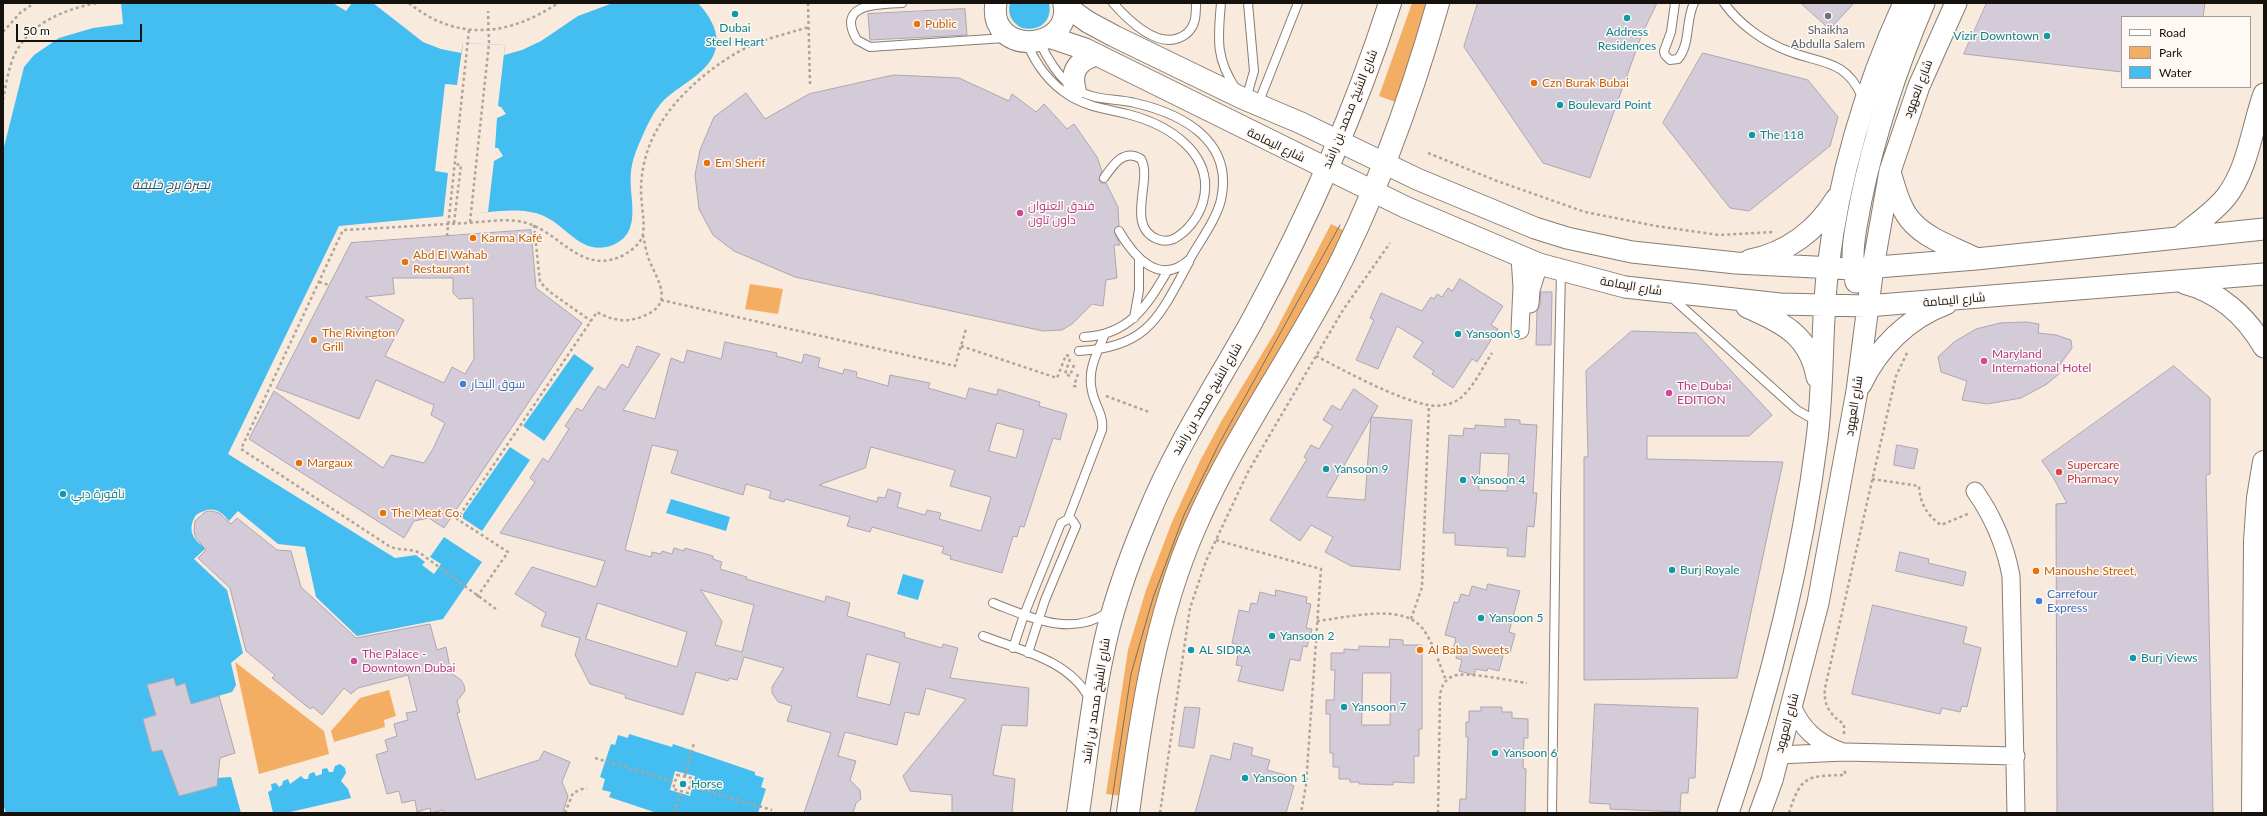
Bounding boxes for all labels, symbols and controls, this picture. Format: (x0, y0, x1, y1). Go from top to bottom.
marker: Dubai Steel Heart (730, 9, 740, 19)
marker: Shaikha Abdulla Salem (1823, 11, 1833, 21)
marker: Address Residences (1622, 13, 1632, 23)
scale bar (18, 16, 144, 42)
legend (2121, 16, 2251, 88)
place label: Public (925, 17, 957, 31)
marker: Public (912, 19, 922, 29)
place label: Dubai Steel Heart (705, 21, 765, 49)
text: 50 m (23, 23, 50, 38)
place label: Shaikha Abdulla Salem (1791, 23, 1865, 51)
place label: Address Residences (1598, 25, 1656, 53)
text: Road (2159, 25, 2186, 40)
place label: Vizir Downtown (1953, 29, 2039, 43)
marker: Vizir Downtown (2042, 31, 2052, 41)
text: Park (2159, 45, 2182, 60)
street label: شارع الشيخ محمد بن راشد (1319, 47, 1381, 171)
street label: شارع العهود (1900, 58, 1936, 120)
text: Water (2159, 65, 2192, 80)
place label: Czn Burak Bubai (1542, 76, 1629, 90)
marker: Czn Burak Bubai (1529, 78, 1539, 88)
place label: Boulevard Point (1568, 98, 1652, 112)
marker: Boulevard Point (1555, 100, 1565, 110)
street label: شارع اليمامة (1245, 125, 1307, 165)
place label: The 118 (1760, 128, 1804, 142)
marker: The 118 (1747, 130, 1757, 140)
place label: Em Sherif (715, 156, 766, 170)
marker: Em Sherif (702, 158, 712, 168)
water label: بحيرة برج خليفة (132, 177, 210, 193)
place label: فندق العنوان داون تاون (1028, 199, 1095, 227)
marker: فندق العنوان داون تاون (1015, 208, 1025, 218)
place label: Karma Kafé (481, 231, 542, 245)
marker: Karma Kafé (468, 233, 478, 243)
place label: Abd El Wahab Restaurant (413, 248, 487, 276)
marker: Abd El Wahab Restaurant (400, 257, 410, 267)
street label: شارع اليمامة (1599, 273, 1663, 299)
street label: شارع اليمامة (1922, 290, 1986, 310)
place label: The Rivington Grill (322, 326, 395, 354)
place label: Yansoon 3 (1466, 327, 1520, 341)
marker: Yansoon 3 (1453, 329, 1463, 339)
marker: The Rivington Grill (309, 335, 319, 345)
street label: شارع الشيخ محمد بن راشد (1169, 340, 1245, 458)
place label: Maryland International Hotel (1992, 347, 2091, 375)
marker: Maryland International Hotel (1979, 356, 1989, 366)
street label: شارع العهود (1842, 375, 1866, 437)
place label: سوق البحار (471, 377, 525, 391)
marker: سوق البحار (458, 379, 468, 389)
place label: The Dubai EDITION (1677, 379, 1731, 407)
marker: The Dubai EDITION (1664, 388, 1674, 398)
place label: Margaux (307, 456, 353, 470)
marker: Margaux (294, 458, 304, 468)
place label: Supercare Pharmacy (2067, 458, 2119, 486)
place label: Yansoon 9 (1334, 462, 1388, 476)
marker: Yansoon 9 (1321, 464, 1331, 474)
marker: Supercare Pharmacy (2054, 467, 2064, 477)
place label: Yansoon 4 (1471, 473, 1525, 487)
marker: Yansoon 4 (1458, 475, 1468, 485)
place label: نافورة دبي (71, 487, 125, 501)
marker: نافورة دبي (58, 489, 68, 499)
place label: The Meat Co. (391, 506, 462, 520)
marker: The Meat Co. (378, 508, 388, 518)
place label: Burj Royale (1680, 563, 1740, 577)
place label: Manoushe Street, (2044, 564, 2137, 578)
marker: Burj Royale (1667, 565, 1677, 575)
marker: Manoushe Street, (2031, 566, 2041, 576)
place label: Carrefour Express (2047, 587, 2098, 615)
marker: Carrefour Express (2034, 596, 2044, 606)
place label: Yansoon 5 (1489, 611, 1543, 625)
marker: Yansoon 5 (1476, 613, 1486, 623)
place label: Yansoon 2 (1280, 629, 1334, 643)
marker: Yansoon 2 (1267, 631, 1277, 641)
street label: شارع الشيخ محمد بن راشد (1079, 637, 1113, 765)
place label: AL SIDRA (1199, 643, 1251, 657)
place label: Al Baba Sweets (1428, 643, 1509, 657)
marker: AL SIDRA (1186, 645, 1196, 655)
marker: Al Baba Sweets (1415, 645, 1425, 655)
place label: The Palace - Downtown Dubai (362, 647, 455, 675)
place label: Burj Views (2141, 651, 2197, 665)
marker: Burj Views (2128, 653, 2138, 663)
marker: The Palace - Downtown Dubai (349, 656, 359, 666)
street label: شارع العهود (1772, 692, 1802, 754)
place label: Yansoon 7 (1352, 700, 1406, 714)
marker: Yansoon 7 (1339, 702, 1349, 712)
place label: Yansoon 6 (1503, 746, 1557, 760)
marker: Yansoon 6 (1490, 748, 1500, 758)
place label: Yansoon 1 (1253, 771, 1307, 785)
marker: Yansoon 1 (1240, 773, 1250, 783)
place label: Horse (691, 777, 723, 791)
marker: Horse (678, 779, 688, 789)

